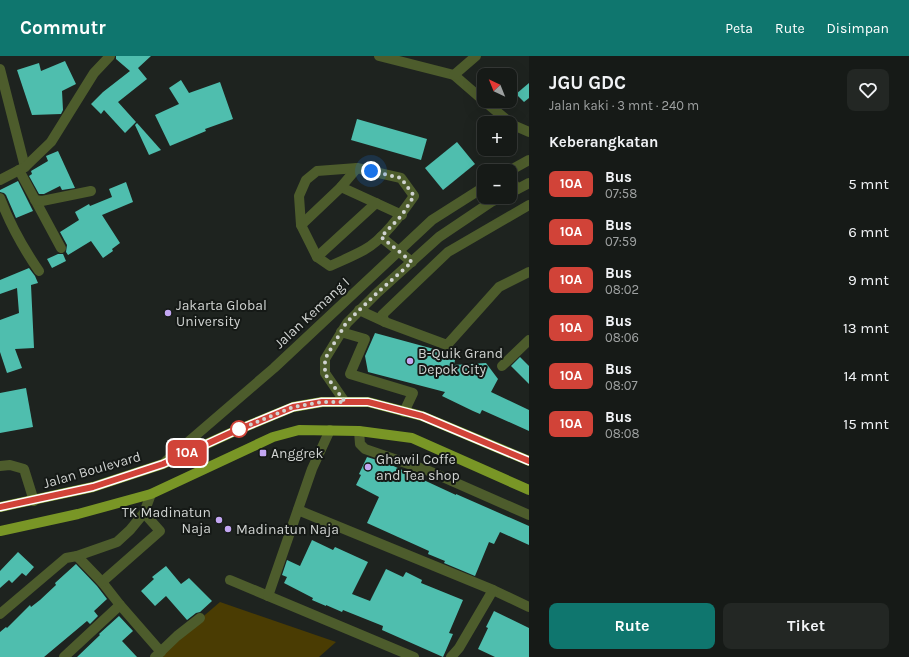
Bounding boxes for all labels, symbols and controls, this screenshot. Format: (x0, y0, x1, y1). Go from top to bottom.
text: Commutr (20, 17, 106, 39)
text: Peta (725, 20, 753, 37)
text: Rute (775, 20, 805, 37)
text: Disimpan (827, 20, 889, 37)
north arrow (477, 68, 517, 108)
map controls (477, 68, 517, 204)
button: heart (847, 69, 889, 111)
text: JGU GDC (549, 72, 626, 94)
text: Jalan kaki · 3 mnt · 240 m (549, 98, 699, 113)
button: + (477, 116, 517, 156)
text: Keberangkatan (549, 133, 658, 151)
your location (361, 161, 381, 181)
button: − (477, 164, 517, 204)
text: Bus (605, 168, 632, 186)
text: 10A (560, 175, 582, 192)
text: 5 mnt (848, 175, 889, 193)
text: 07:58 (605, 186, 637, 201)
text: Bus (605, 216, 632, 234)
text: 10A (560, 223, 582, 240)
text: 6 mnt (848, 223, 889, 241)
text: 07:59 (605, 234, 637, 249)
text: Bus (605, 264, 632, 282)
text: 10A (560, 271, 582, 288)
text: 9 mnt (848, 271, 889, 289)
street label: Jalan Kemang I (271, 274, 353, 352)
text: 08:02 (605, 282, 639, 297)
place label: Jakarta Global University (176, 297, 267, 330)
marker: Jakarta Global University (163, 308, 173, 318)
text: Bus (605, 312, 632, 330)
text: 10A (560, 319, 582, 336)
text: 13 mnt (843, 319, 889, 337)
text: 08:06 (605, 330, 639, 345)
place label: B-Quik Grand Depok City (418, 345, 503, 378)
marker: B-Quik Grand Depok City (405, 356, 415, 366)
text: Bus (605, 360, 632, 378)
text: 10A (560, 367, 582, 384)
text: 14 mnt (843, 367, 889, 385)
text: 08:07 (605, 378, 638, 393)
text: Bus (605, 408, 632, 426)
text: 10A (560, 415, 582, 432)
text: 15 mnt (843, 415, 889, 433)
unlabelled marker (230, 420, 248, 438)
text: 08:08 (605, 426, 639, 441)
line badge: 10A (164, 440, 210, 466)
text: 10A (176, 444, 198, 461)
place label: Anggrek (271, 445, 324, 462)
street label: Jalan Boulevard (41, 448, 143, 492)
marker: Anggrek (258, 448, 268, 458)
place label: Ghawil Coffe and Tea shop (376, 451, 460, 484)
marker: Ghawil Coffe and Tea shop (363, 462, 373, 472)
place label: TK Madinatun Naja (122, 504, 211, 537)
marker: TK Madinatun Naja (214, 515, 224, 525)
place label: Madinatun Naja (236, 521, 339, 538)
marker: Madinatun Naja (223, 524, 233, 534)
button: Rute (549, 603, 715, 649)
button: Tiket (723, 603, 889, 649)

